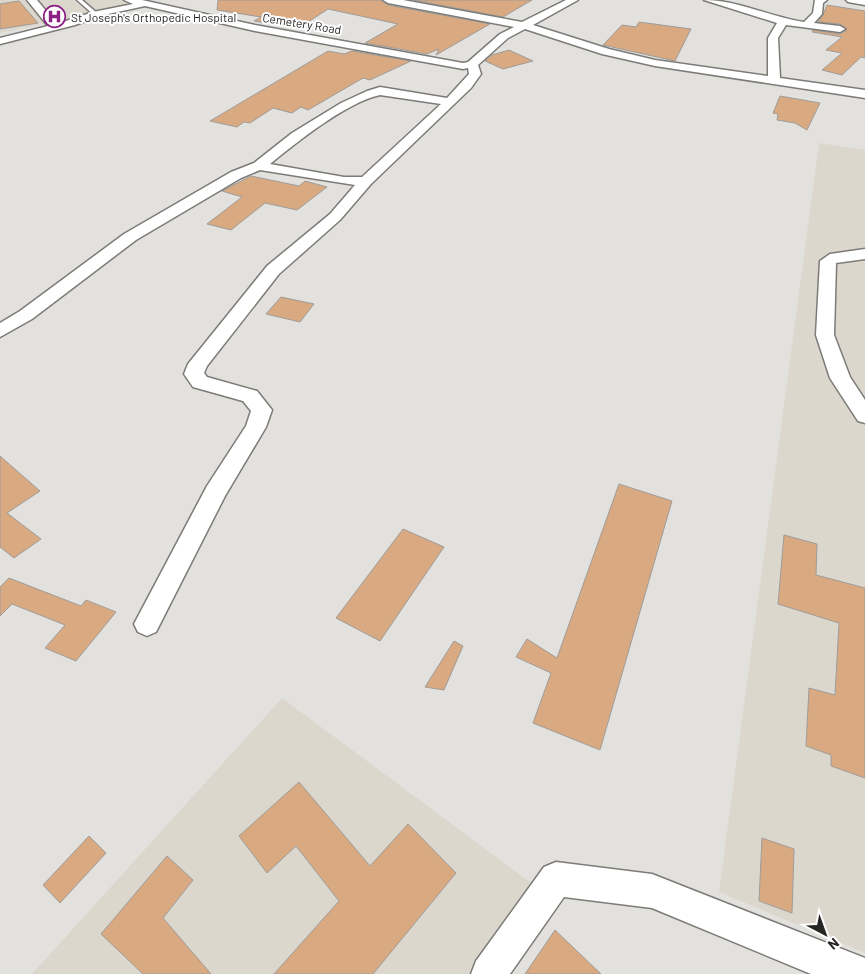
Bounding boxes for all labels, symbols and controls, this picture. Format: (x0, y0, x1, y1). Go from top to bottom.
hospital icon: St Joseph's Orthopedic Hospital (43, 5, 67, 29)
place label: St Joseph's Orthopedic Hospital (71, 10, 236, 24)
street label: Cemetery Road (262, 10, 342, 36)
north arrow (800, 909, 850, 959)
text: N (825, 935, 843, 954)

